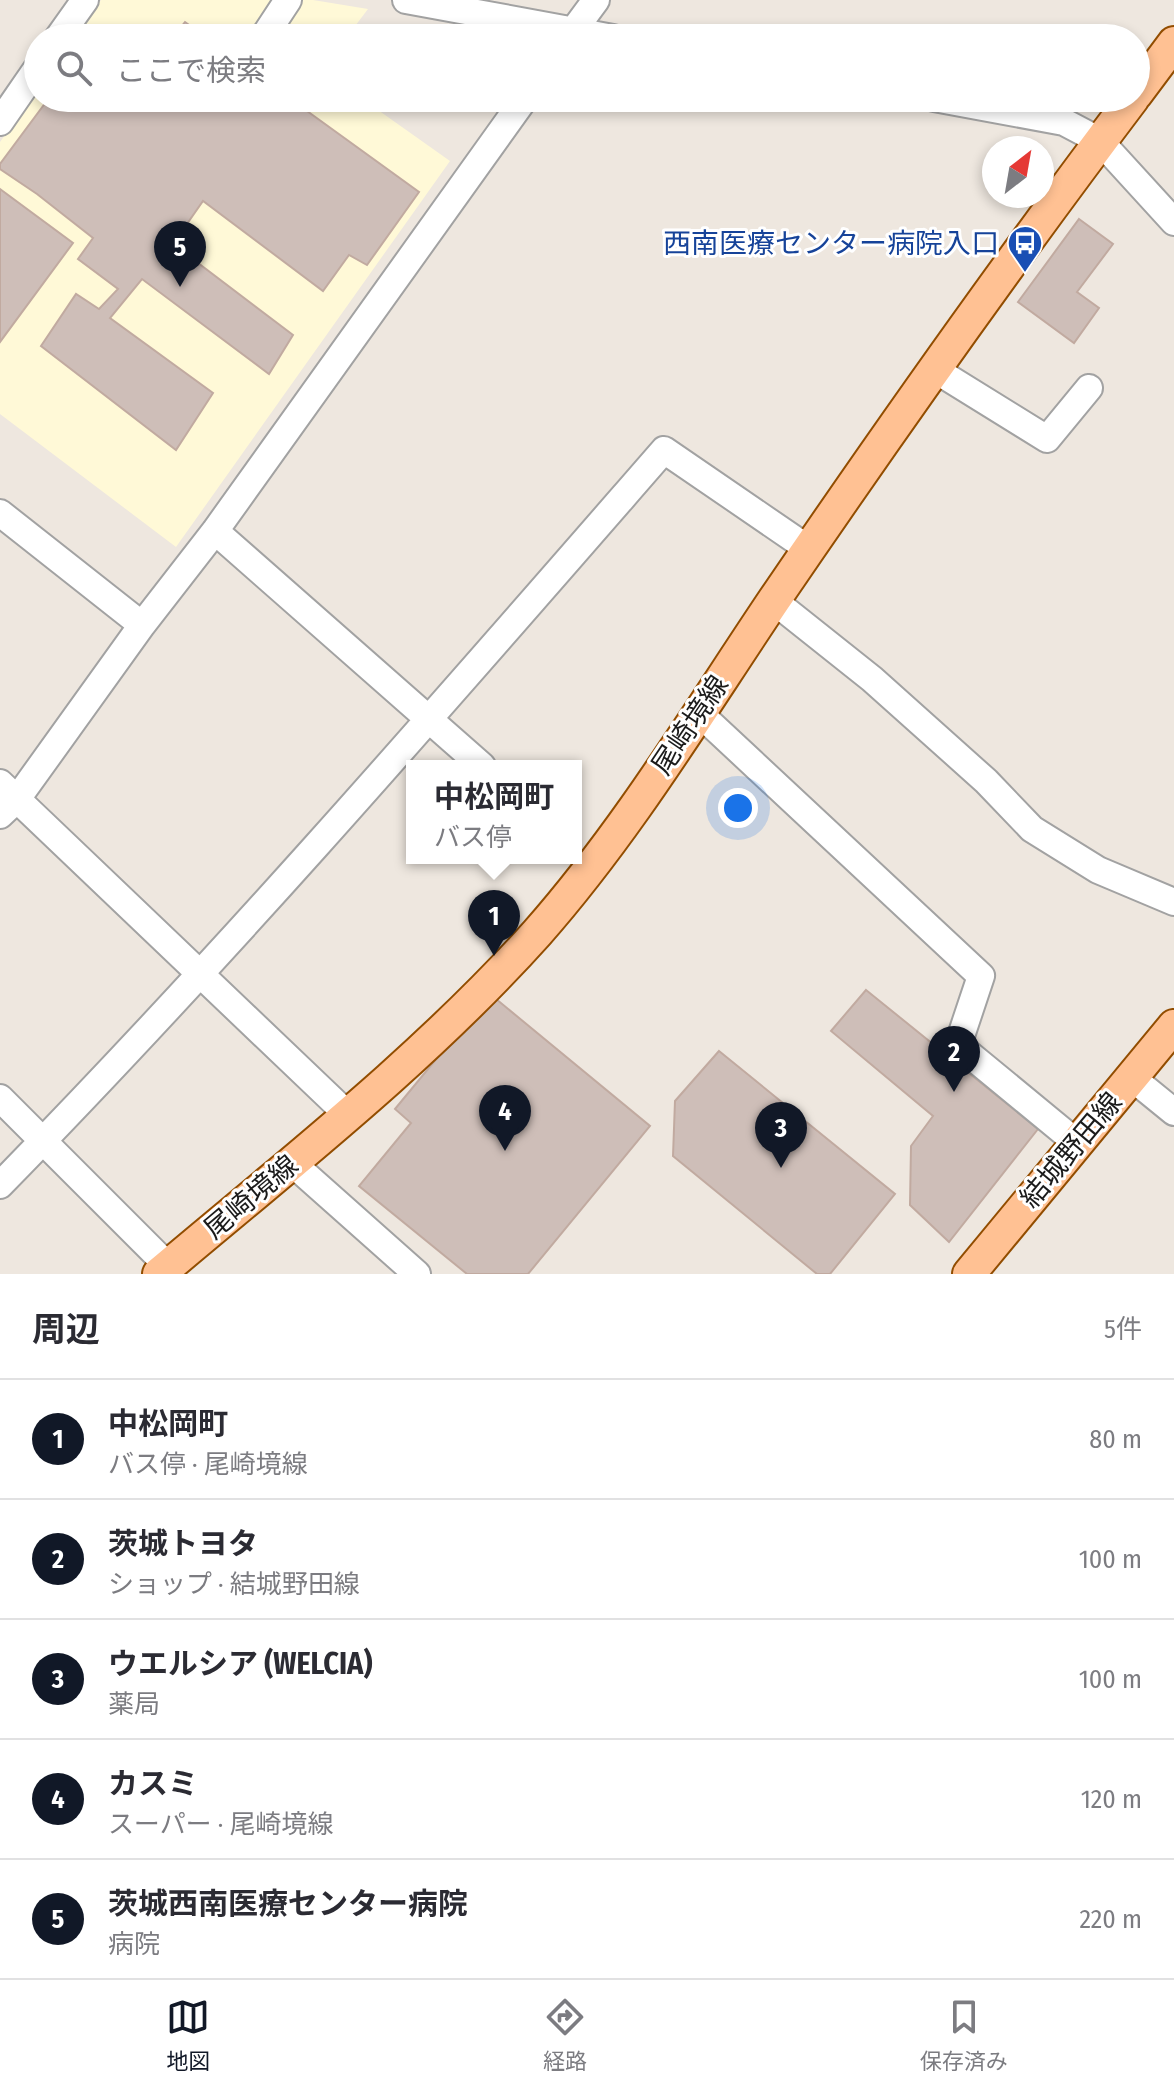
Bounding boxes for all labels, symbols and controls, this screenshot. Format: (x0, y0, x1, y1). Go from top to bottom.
search box (24, 24, 1150, 112)
icon: search (52, 46, 96, 90)
text: ここで検索 (116, 53, 266, 89)
north arrow (982, 136, 1054, 208)
pin: 5 (154, 221, 206, 287)
bus stop icon: 西南医療センター病院入口 (1006, 224, 1044, 274)
place label: 西南医療センター病院入口 (663, 227, 999, 260)
street label: 尾崎境線 (645, 669, 735, 781)
popup (406, 760, 582, 864)
text: 中松岡町 (434, 779, 554, 815)
your location (718, 788, 758, 828)
text: バス停 (434, 822, 512, 853)
pin: 1 (468, 890, 520, 956)
pin: 2 (928, 1026, 980, 1092)
pin: 4 (479, 1085, 531, 1151)
street label: 結城野田線 (1013, 1086, 1129, 1214)
pin: 3 (755, 1102, 807, 1168)
street label: 尾崎境線 (197, 1148, 305, 1246)
text: 周辺 (32, 1309, 100, 1350)
text: 5件 (1104, 1314, 1142, 1345)
text: 中松岡町 (108, 1406, 228, 1442)
text: 1 (53, 1424, 64, 1455)
text: 80 m (1089, 1424, 1142, 1455)
text: バス停 · 尾崎境線 (108, 1449, 308, 1480)
text: 茨城トヨタ (108, 1526, 258, 1562)
text: 2 (52, 1544, 64, 1575)
text: 100 m (1079, 1544, 1142, 1575)
text: ショップ · 結城野田線 (108, 1569, 360, 1600)
text: ウエルシア (WELCIA) (108, 1646, 372, 1682)
text: 3 (52, 1664, 64, 1695)
text: 100 m (1079, 1664, 1142, 1695)
text: 薬局 (108, 1689, 160, 1720)
text: カスミ (108, 1766, 198, 1802)
text: 4 (51, 1784, 65, 1815)
text: 120 m (1081, 1784, 1142, 1815)
text: スーパー · 尾崎境線 (108, 1809, 333, 1840)
text: 茨城西南医療センター病院 (108, 1886, 468, 1922)
text: 5 (52, 1904, 64, 1935)
text: 220 m (1079, 1904, 1142, 1935)
text: 病院 (108, 1929, 160, 1960)
tab: 地図 (166, 1995, 210, 2075)
tab: 経路 (543, 1995, 587, 2075)
tab: 保存済み (920, 1995, 1008, 2075)

